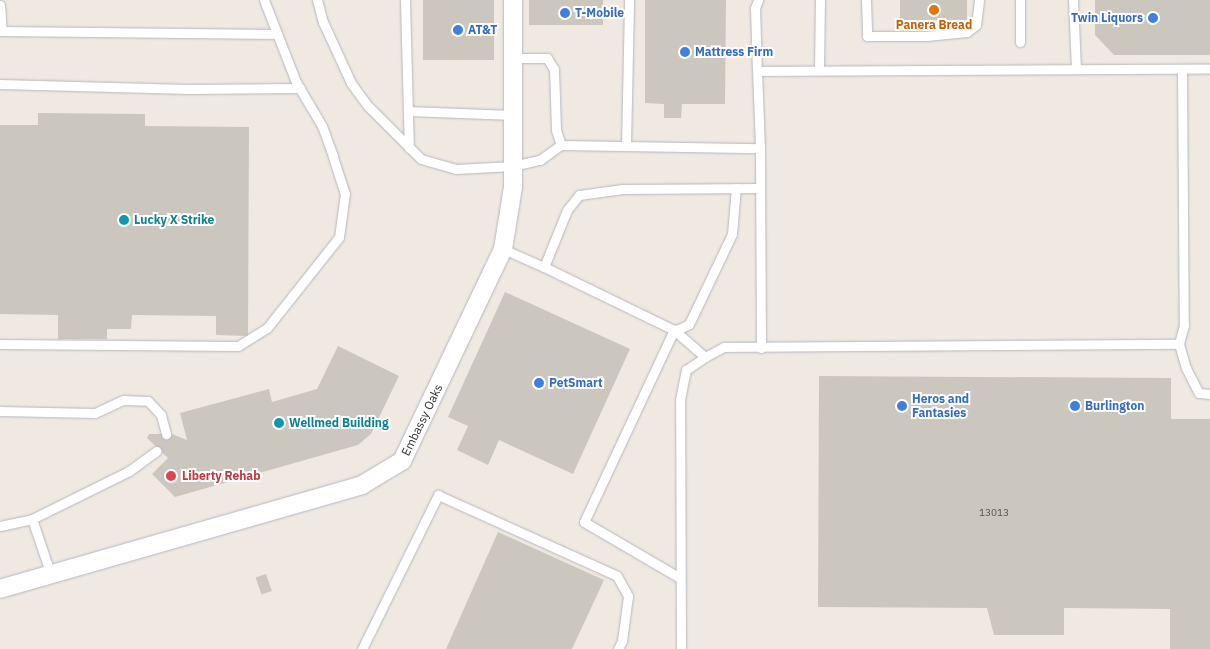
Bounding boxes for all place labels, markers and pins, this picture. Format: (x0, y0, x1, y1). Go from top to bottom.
marker: Panera Bread (928, 4, 940, 16)
place label: T-Mobile (575, 6, 624, 20)
marker: T-Mobile (559, 7, 571, 19)
place label: Twin Liquors (1071, 11, 1143, 25)
marker: Twin Liquors (1147, 12, 1159, 24)
place label: Panera Bread (896, 18, 972, 32)
place label: AT&T (468, 23, 497, 37)
marker: AT&T (452, 24, 464, 36)
place label: Mattress Firm (695, 45, 773, 59)
marker: Mattress Firm (679, 46, 691, 58)
place label: Lucky X Strike (134, 213, 214, 227)
marker: Lucky X Strike (118, 214, 130, 226)
place label: PetSmart (549, 376, 603, 390)
marker: PetSmart (533, 377, 545, 389)
place label: Heros and Fantasies (912, 392, 969, 420)
place label: Burlington (1085, 399, 1144, 413)
marker: Heros and Fantasies (896, 400, 908, 412)
marker: Burlington (1069, 400, 1081, 412)
place label: Wellmed Building (289, 416, 389, 430)
marker: Wellmed Building (273, 417, 285, 429)
marker: Liberty Rehab (164, 469, 178, 483)
place label: Liberty Rehab (182, 469, 260, 483)

